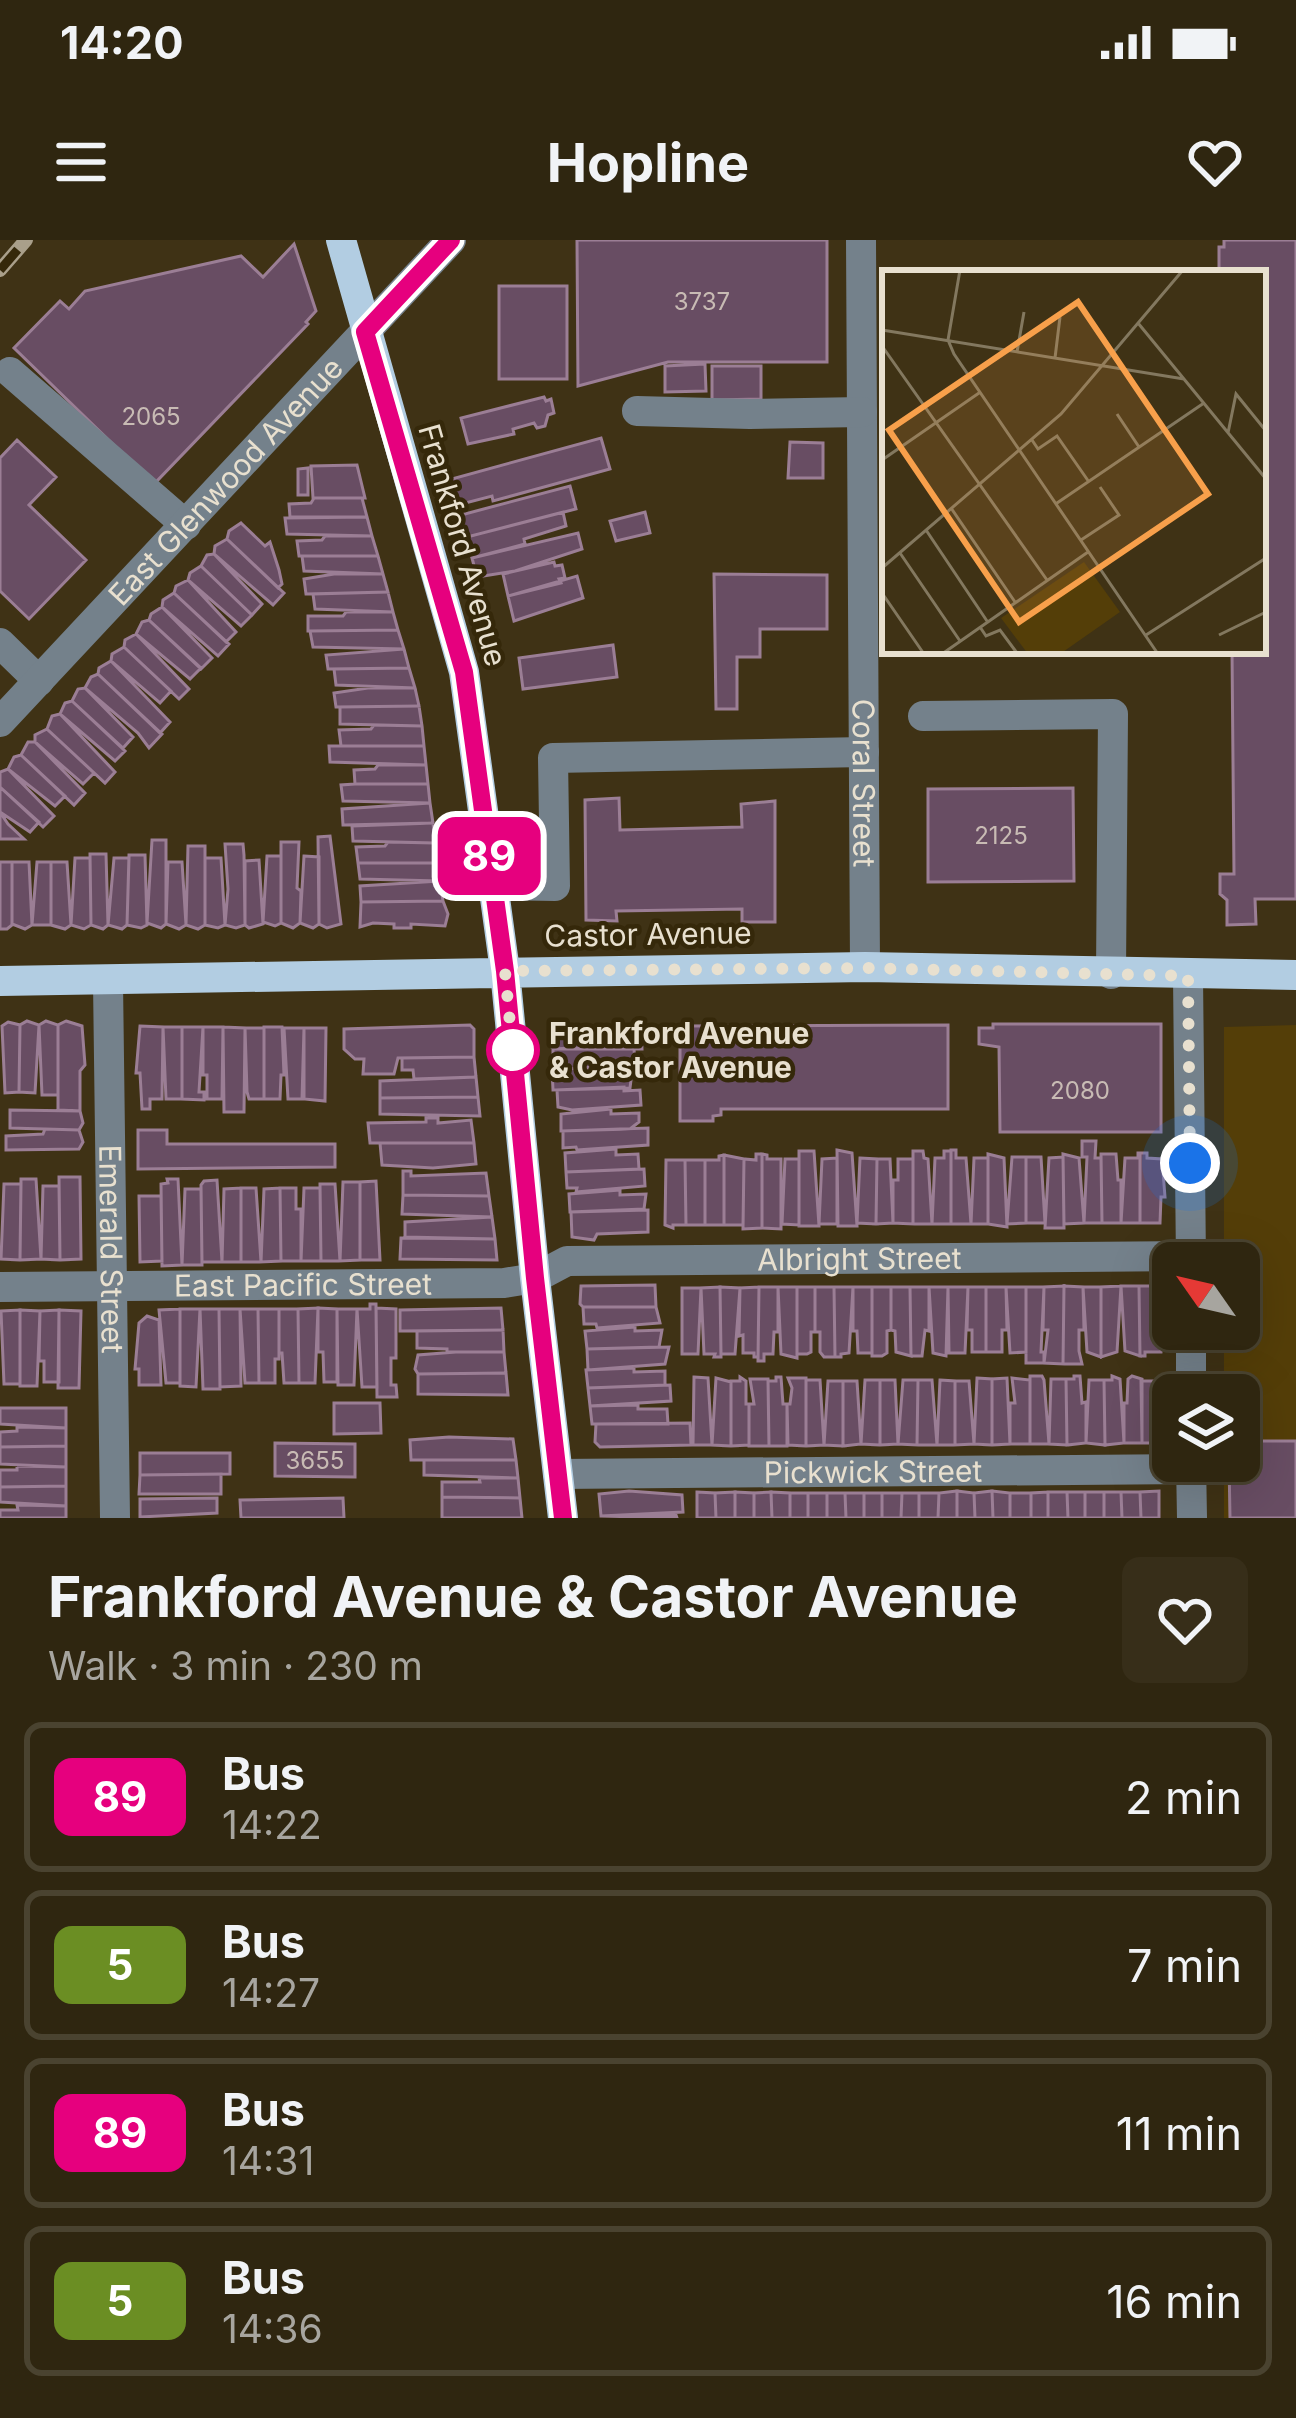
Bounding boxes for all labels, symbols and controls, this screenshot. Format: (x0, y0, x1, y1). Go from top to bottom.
text: 14:20 (60, 15, 184, 70)
icon: menu (48, 129, 114, 195)
icon: heart (1182, 129, 1248, 195)
text: Hopline (547, 130, 749, 195)
inset map (882, 270, 1266, 654)
house number: 3737 (674, 287, 730, 316)
street label: East Glenwood Avenue (101, 350, 350, 612)
house number: 2065 (121, 402, 181, 431)
street label: Frankford Avenue (411, 420, 515, 670)
street label: Coral Street (846, 699, 882, 868)
line badge: 89 (435, 817, 543, 895)
house number: 2125 (974, 821, 1028, 850)
text: 89 (462, 830, 516, 881)
street label: Castor Avenue (544, 914, 752, 954)
place label: Frankford Avenue & Castor Avenue (549, 1015, 809, 1085)
marker: Frankford Avenue & Castor Avenue (488, 1025, 538, 1075)
house number: 2080 (1050, 1076, 1110, 1105)
your location (1160, 1133, 1220, 1193)
street label: Emerald Street (92, 1144, 131, 1354)
street label: Albright Street (757, 1240, 962, 1277)
north arrow (1152, 1242, 1260, 1350)
map controls (1152, 1242, 1260, 1482)
street label: East Pacific Street (174, 1266, 432, 1304)
button: layers (1152, 1374, 1260, 1482)
house number: 3655 (286, 1446, 344, 1475)
street label: Pickwick Street (764, 1453, 983, 1490)
button: heart (1122, 1557, 1248, 1683)
text: Frankford Avenue & Castor Avenue (48, 1562, 1018, 1631)
text: Walk · 3 min · 230 m (48, 1642, 423, 1689)
text: Bus (222, 1746, 305, 1801)
text: 2 min (1125, 1770, 1242, 1825)
text: 89 (93, 1771, 147, 1822)
text: 14:22 (222, 1801, 322, 1848)
text: Bus (222, 1914, 305, 1969)
text: 7 min (1127, 1938, 1242, 1993)
text: 5 (107, 1939, 133, 1990)
text: 14:27 (222, 1969, 320, 2016)
text: Bus (222, 2082, 305, 2137)
text: 11 min (1116, 2106, 1242, 2161)
text: 89 (93, 2107, 147, 2158)
text: 14:31 (222, 2137, 314, 2184)
text: Bus (222, 2250, 305, 2305)
text: 16 min (1106, 2274, 1242, 2329)
text: 5 (107, 2275, 133, 2326)
text: 14:36 (222, 2305, 323, 2352)

